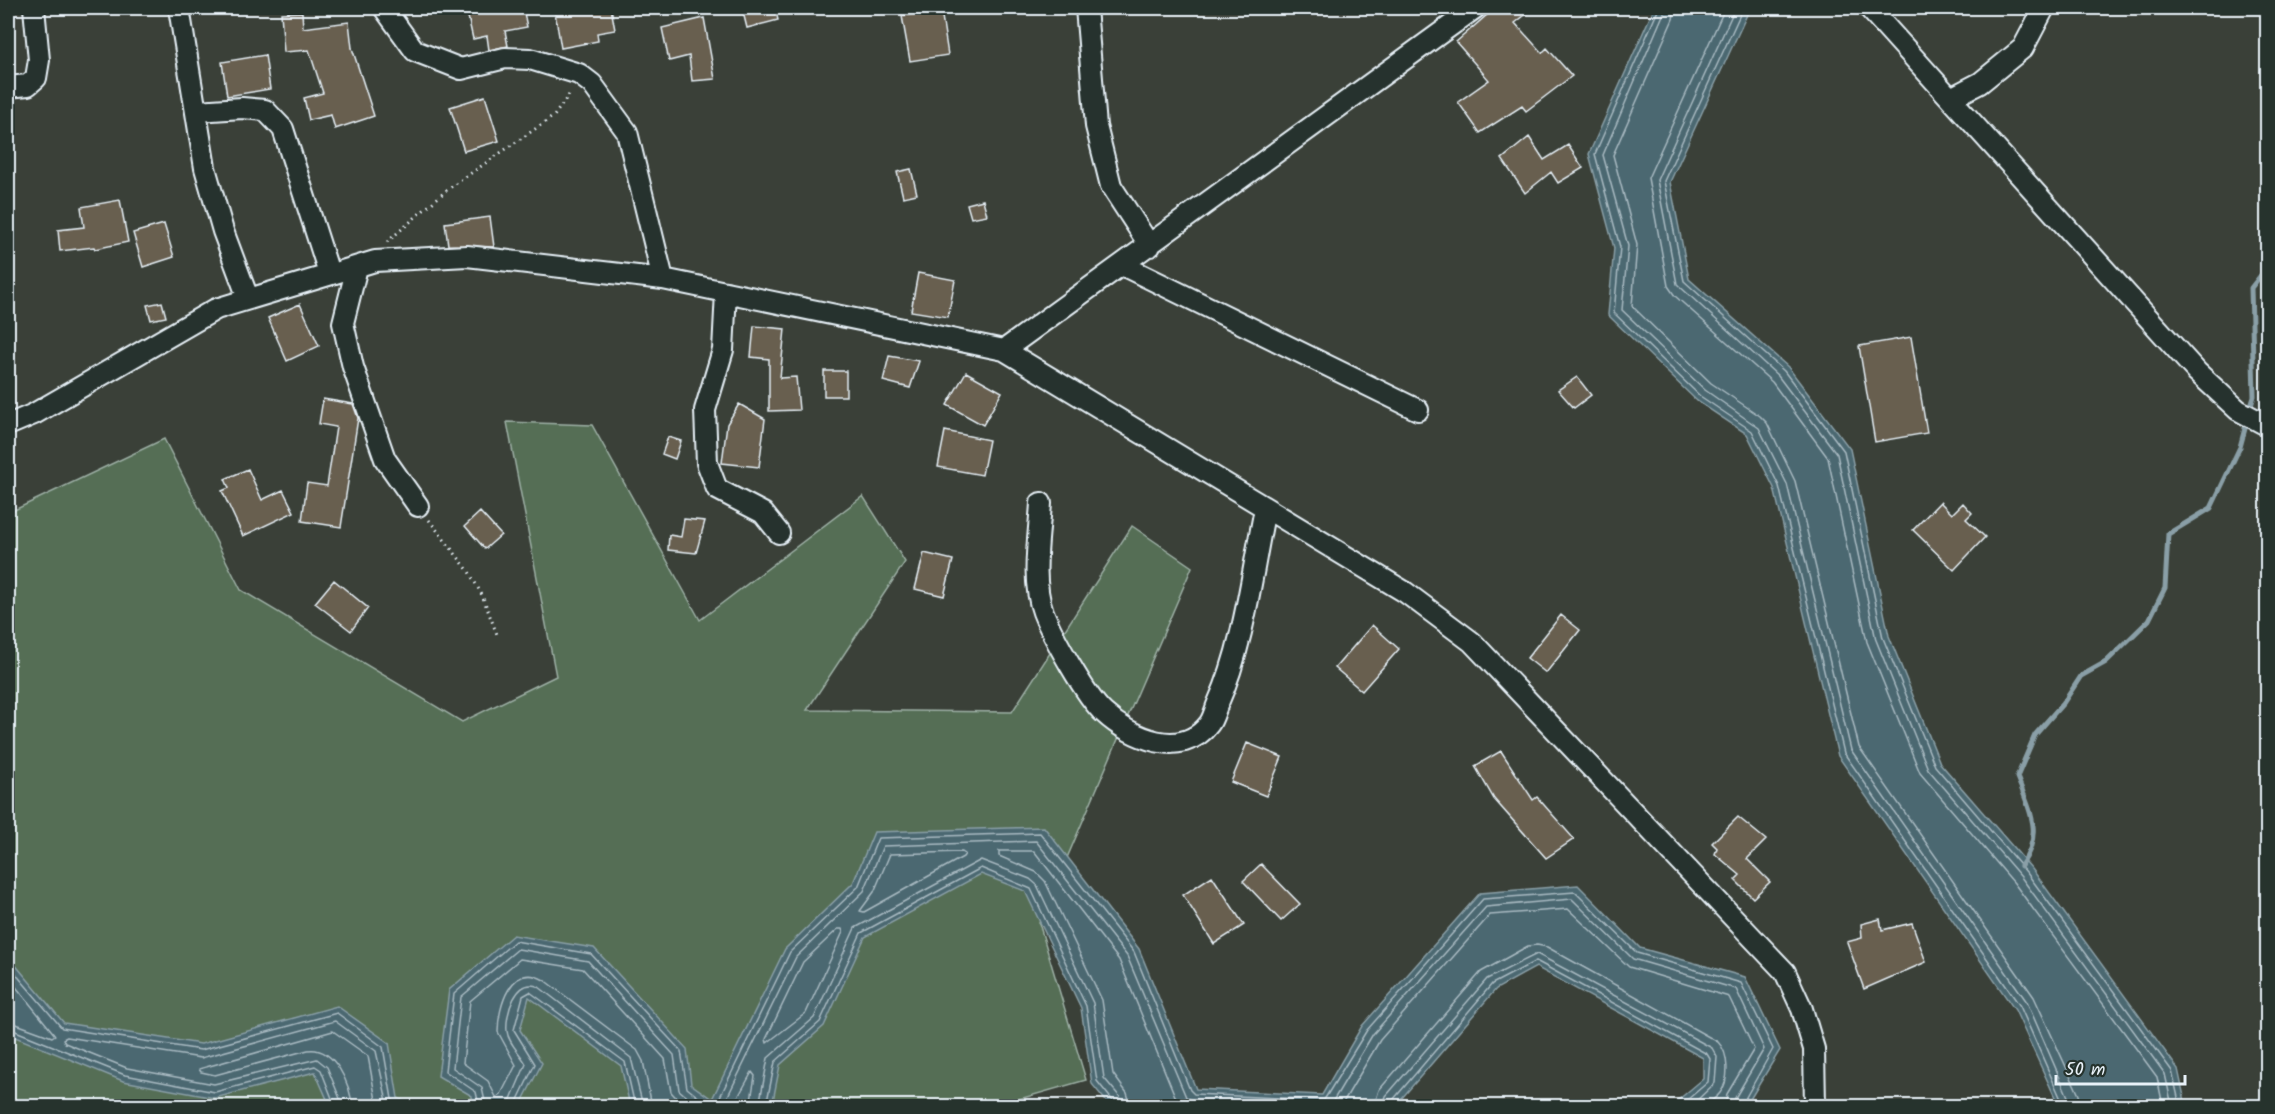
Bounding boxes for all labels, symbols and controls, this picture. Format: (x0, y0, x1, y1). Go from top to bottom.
scale bar (2056, 1048, 2185, 1086)
text: 50 m (2065, 1056, 2105, 1085)

